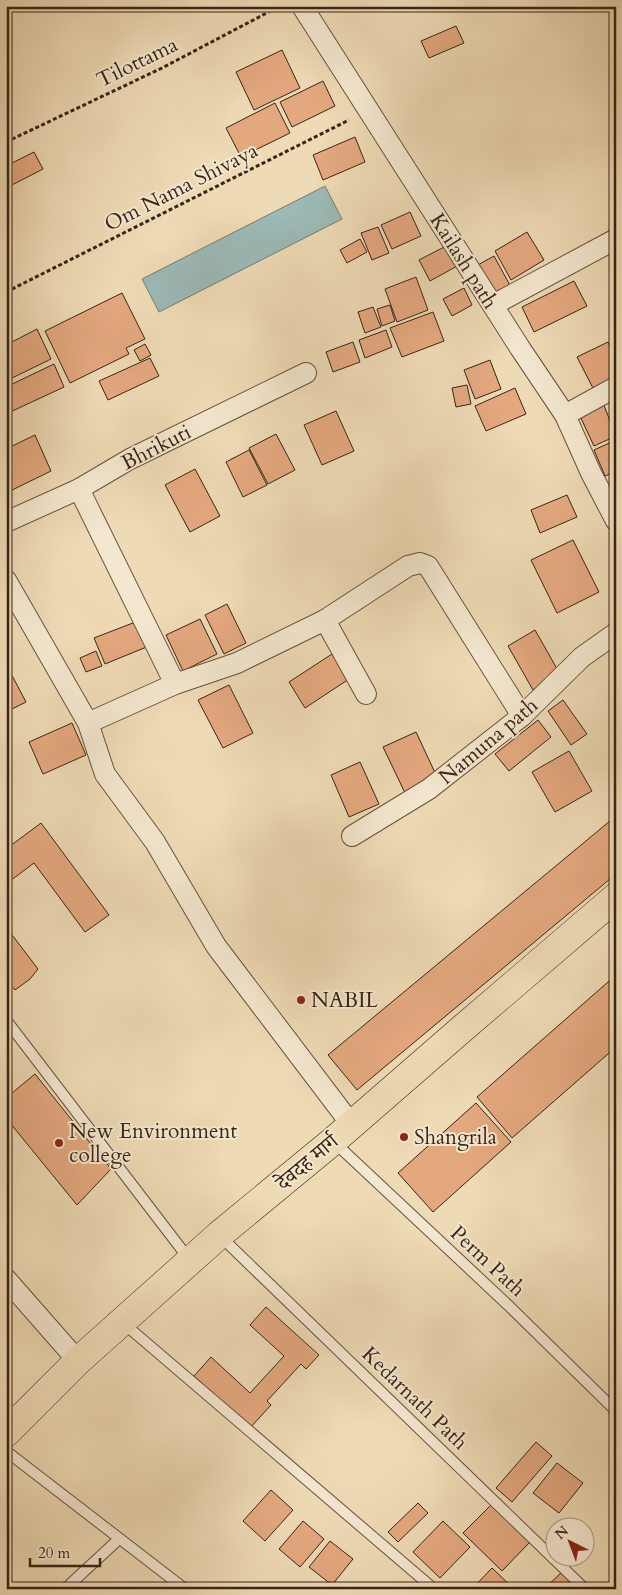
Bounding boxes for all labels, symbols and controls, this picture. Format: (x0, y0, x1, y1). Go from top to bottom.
street label: Tilottama (92, 30, 183, 95)
street label: Om Nama Shivaya (99, 136, 263, 239)
street label: Kailash path (423, 208, 505, 315)
street label: Bhrikuti (116, 418, 196, 477)
street label: Namuna path (433, 691, 544, 791)
place label: NABIL (311, 986, 378, 1015)
marker: NABIL (295, 994, 307, 1006)
place label: New Environment college (69, 1117, 238, 1170)
place label: Shangrila (414, 1123, 497, 1152)
street label: देवदह मार्ग (269, 1127, 346, 1198)
marker: Shangrila (398, 1131, 410, 1143)
marker: New Environment college (53, 1137, 65, 1149)
street label: Perm Path (444, 1219, 532, 1304)
street label: Kedarnath Path (355, 1340, 475, 1457)
north arrow (544, 1518, 594, 1568)
text: N (551, 1522, 573, 1544)
scale bar (30, 1535, 100, 1567)
text: 20 m (38, 1543, 70, 1563)

